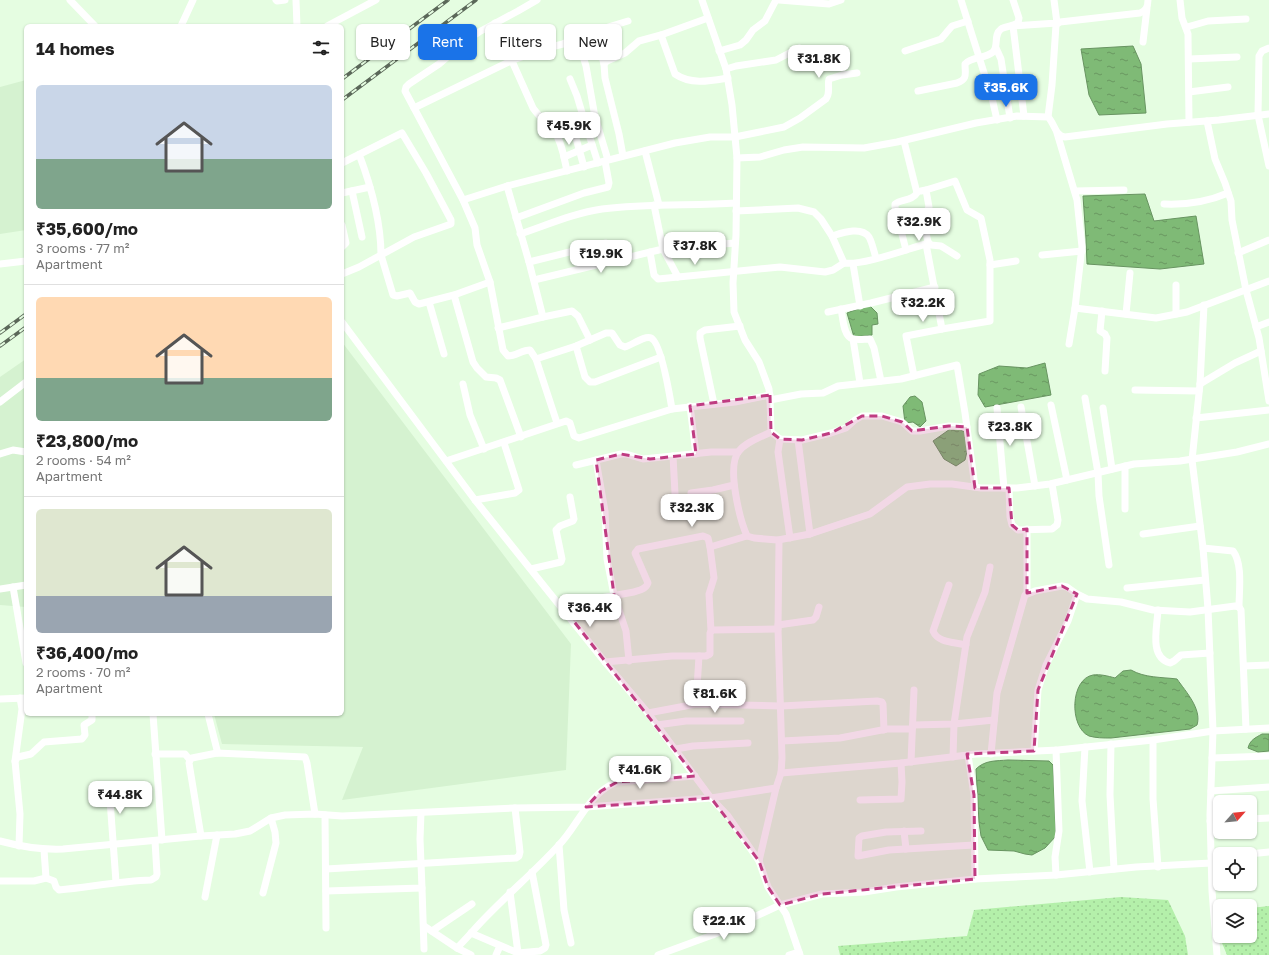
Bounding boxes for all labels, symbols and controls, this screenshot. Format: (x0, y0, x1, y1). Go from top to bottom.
chip: Buy (356, 24, 410, 60)
chip: Rent (418, 24, 477, 60)
chip: Filters (485, 24, 556, 60)
chip: New (564, 24, 622, 60)
icon: filters (310, 37, 332, 59)
text: 14 homes (36, 38, 115, 59)
pin: ₹31.8K (786, 45, 852, 79)
text: ₹31.8K (797, 50, 841, 66)
pin: ₹35.6K (973, 74, 1039, 108)
text: ₹35.6K (983, 79, 1029, 95)
icon: home (148, 111, 220, 183)
pin: ₹45.9K (536, 112, 602, 146)
text: ₹45.9K (546, 117, 592, 133)
pin: ₹32.9K (886, 208, 952, 242)
text: ₹32.9K (896, 213, 942, 229)
text: ₹35,600/mo (36, 218, 138, 239)
pin: ₹37.8K (662, 232, 728, 266)
text: ₹37.8K (673, 237, 717, 253)
text: 3 rooms · 77 m² (36, 240, 129, 256)
pin: ₹19.9K (568, 240, 634, 274)
text: ₹19.9K (579, 245, 623, 261)
text: Apartment (36, 256, 103, 272)
pin: ₹32.2K (890, 289, 956, 323)
text: ₹32.2K (901, 294, 945, 310)
icon: home (148, 323, 220, 395)
pin: ₹23.8K (977, 413, 1043, 447)
text: ₹23.8K (987, 418, 1033, 434)
text: ₹23,800/mo (36, 430, 138, 451)
text: 2 rooms · 54 m² (36, 452, 131, 468)
text: Apartment (36, 468, 103, 484)
pin: ₹32.3K (659, 494, 725, 528)
text: ₹32.3K (670, 499, 714, 515)
icon: home (148, 535, 220, 607)
pin: ₹36.4K (557, 594, 623, 628)
text: ₹36.4K (567, 599, 613, 615)
text: ₹36,400/mo (36, 642, 138, 663)
text: 2 rooms · 70 m² (36, 664, 131, 680)
text: Apartment (36, 680, 103, 696)
pin: ₹81.6K (682, 680, 748, 714)
text: ₹81.6K (693, 685, 737, 701)
pin: ₹41.6K (607, 756, 673, 790)
text: ₹41.6K (618, 761, 662, 777)
pin: ₹44.8K (87, 781, 153, 815)
text: ₹44.8K (97, 786, 143, 802)
north arrow (1213, 795, 1257, 839)
map controls (1213, 795, 1257, 943)
button: locate (1213, 847, 1257, 891)
button: layers (1213, 899, 1257, 943)
pin: ₹22.1K (691, 907, 757, 941)
text: ₹22.1K (702, 912, 746, 928)

